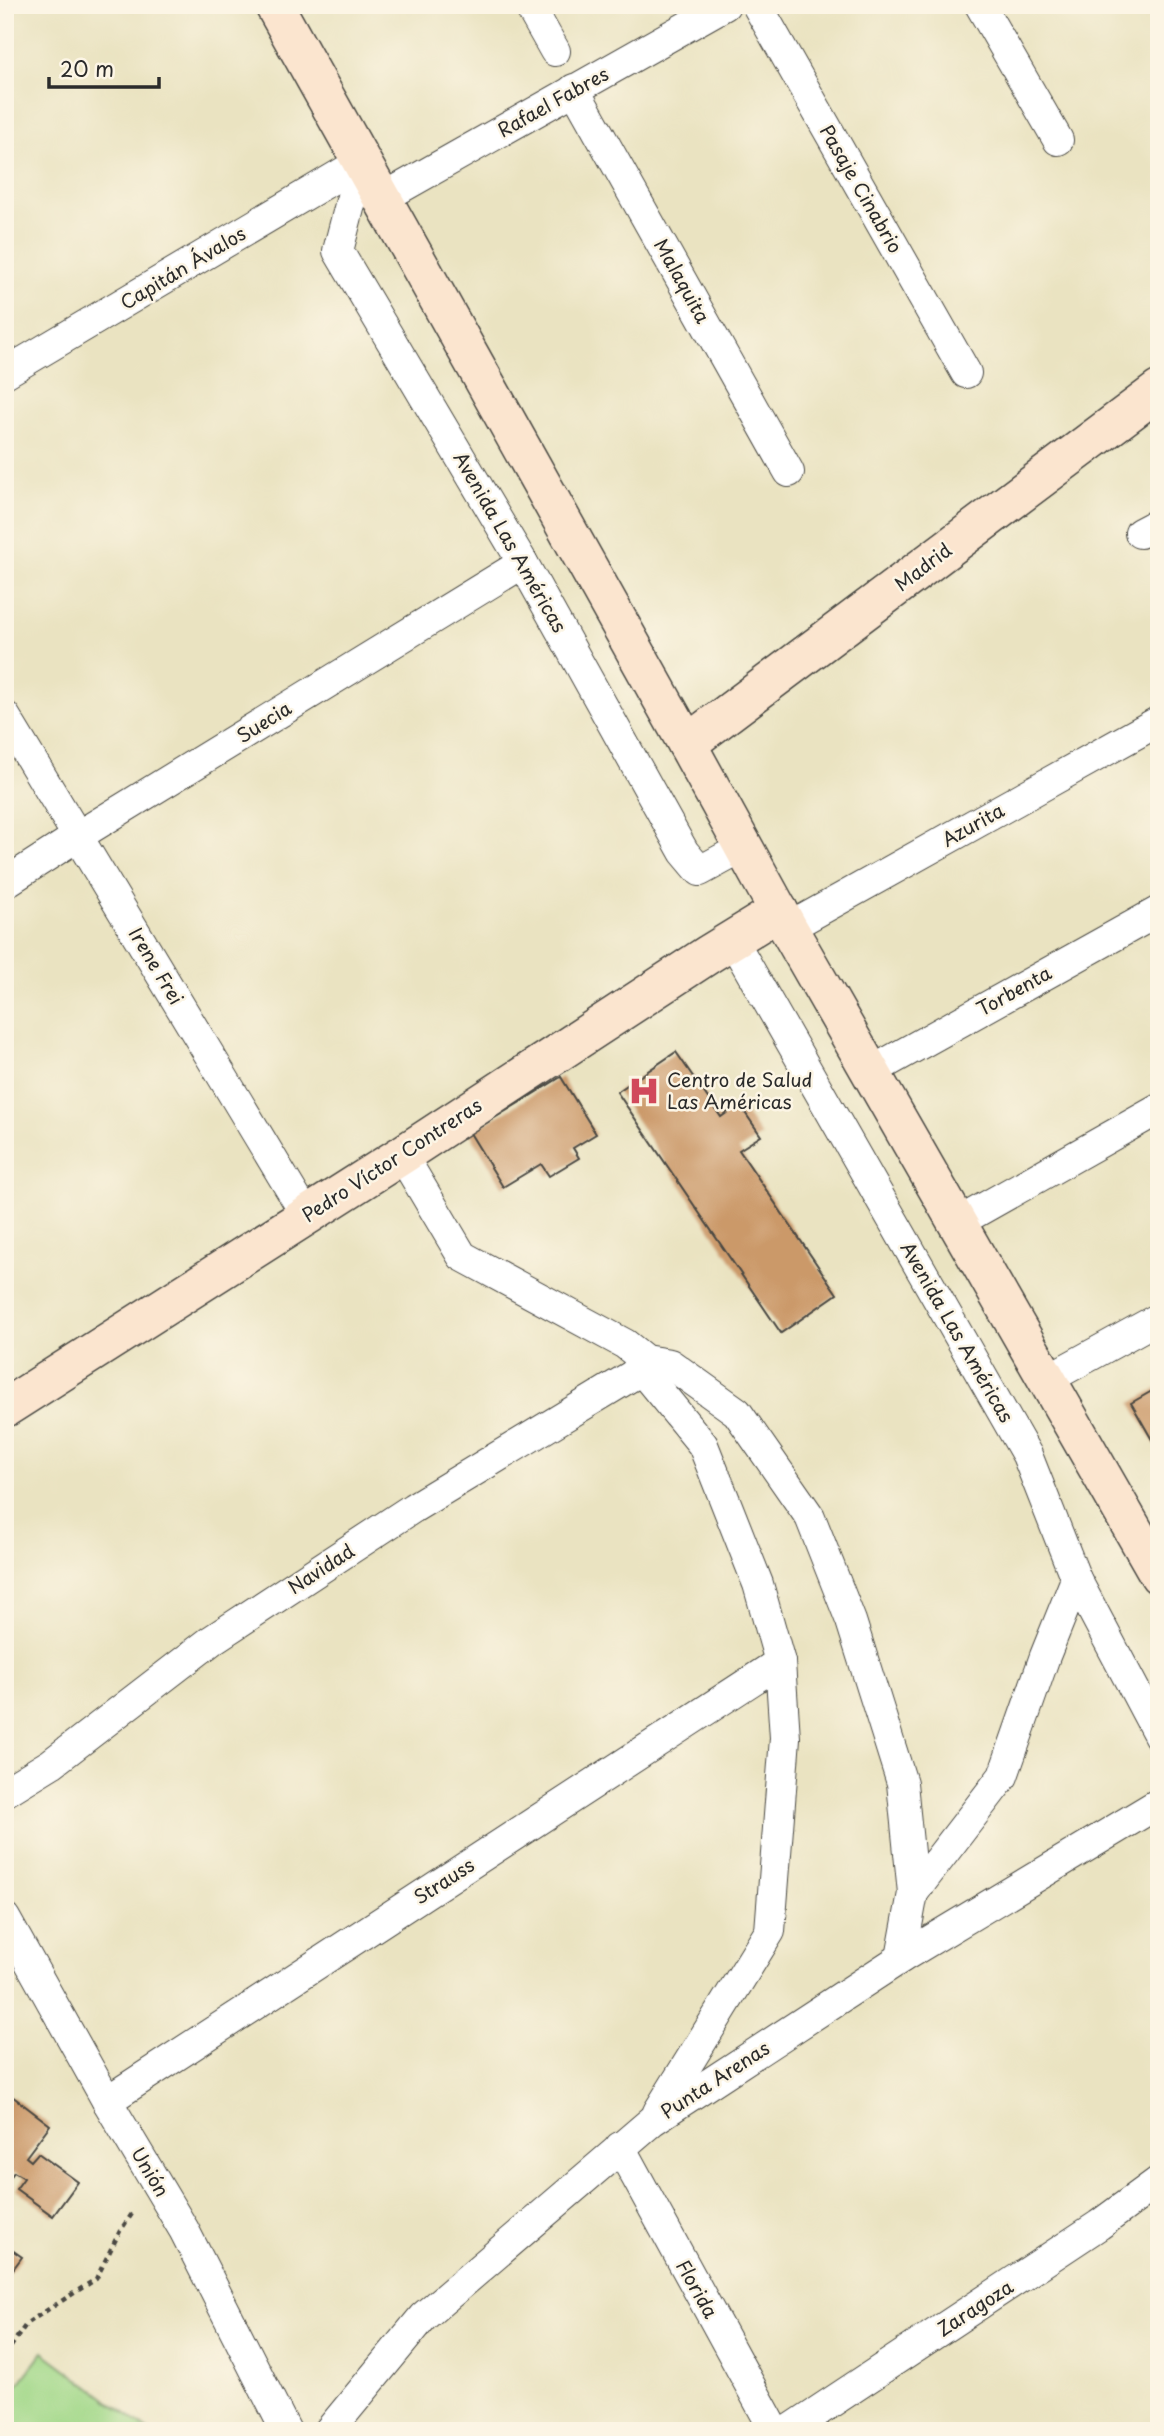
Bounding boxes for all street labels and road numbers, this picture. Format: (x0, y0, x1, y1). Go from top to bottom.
street label: Rafael Fabres (492, 59, 613, 143)
street label: Pasaje Cinabrio (814, 119, 910, 258)
street label: Capitán Ávalos (115, 219, 250, 316)
street label: Malaquita (648, 233, 718, 328)
street label: Avenida Las Américas (448, 446, 574, 637)
street label: Madrid (888, 535, 957, 597)
street label: Suecia (231, 693, 297, 749)
street label: Azurita (936, 795, 1009, 853)
street label: Irene Frei (123, 921, 191, 1010)
street label: Torbenta (971, 958, 1056, 1022)
street label: Pedro Víctor Contreras (296, 1090, 487, 1228)
street label: Avenida Las Américas (895, 1236, 1021, 1427)
street label: Navidad (282, 1536, 359, 1600)
street label: Strauss (408, 1850, 479, 1910)
street label: Punta Arenas (654, 2033, 775, 2125)
street label: Unión (125, 2141, 177, 2202)
street label: Florida (670, 2254, 725, 2323)
street label: Zaragoza (931, 2272, 1018, 2342)

